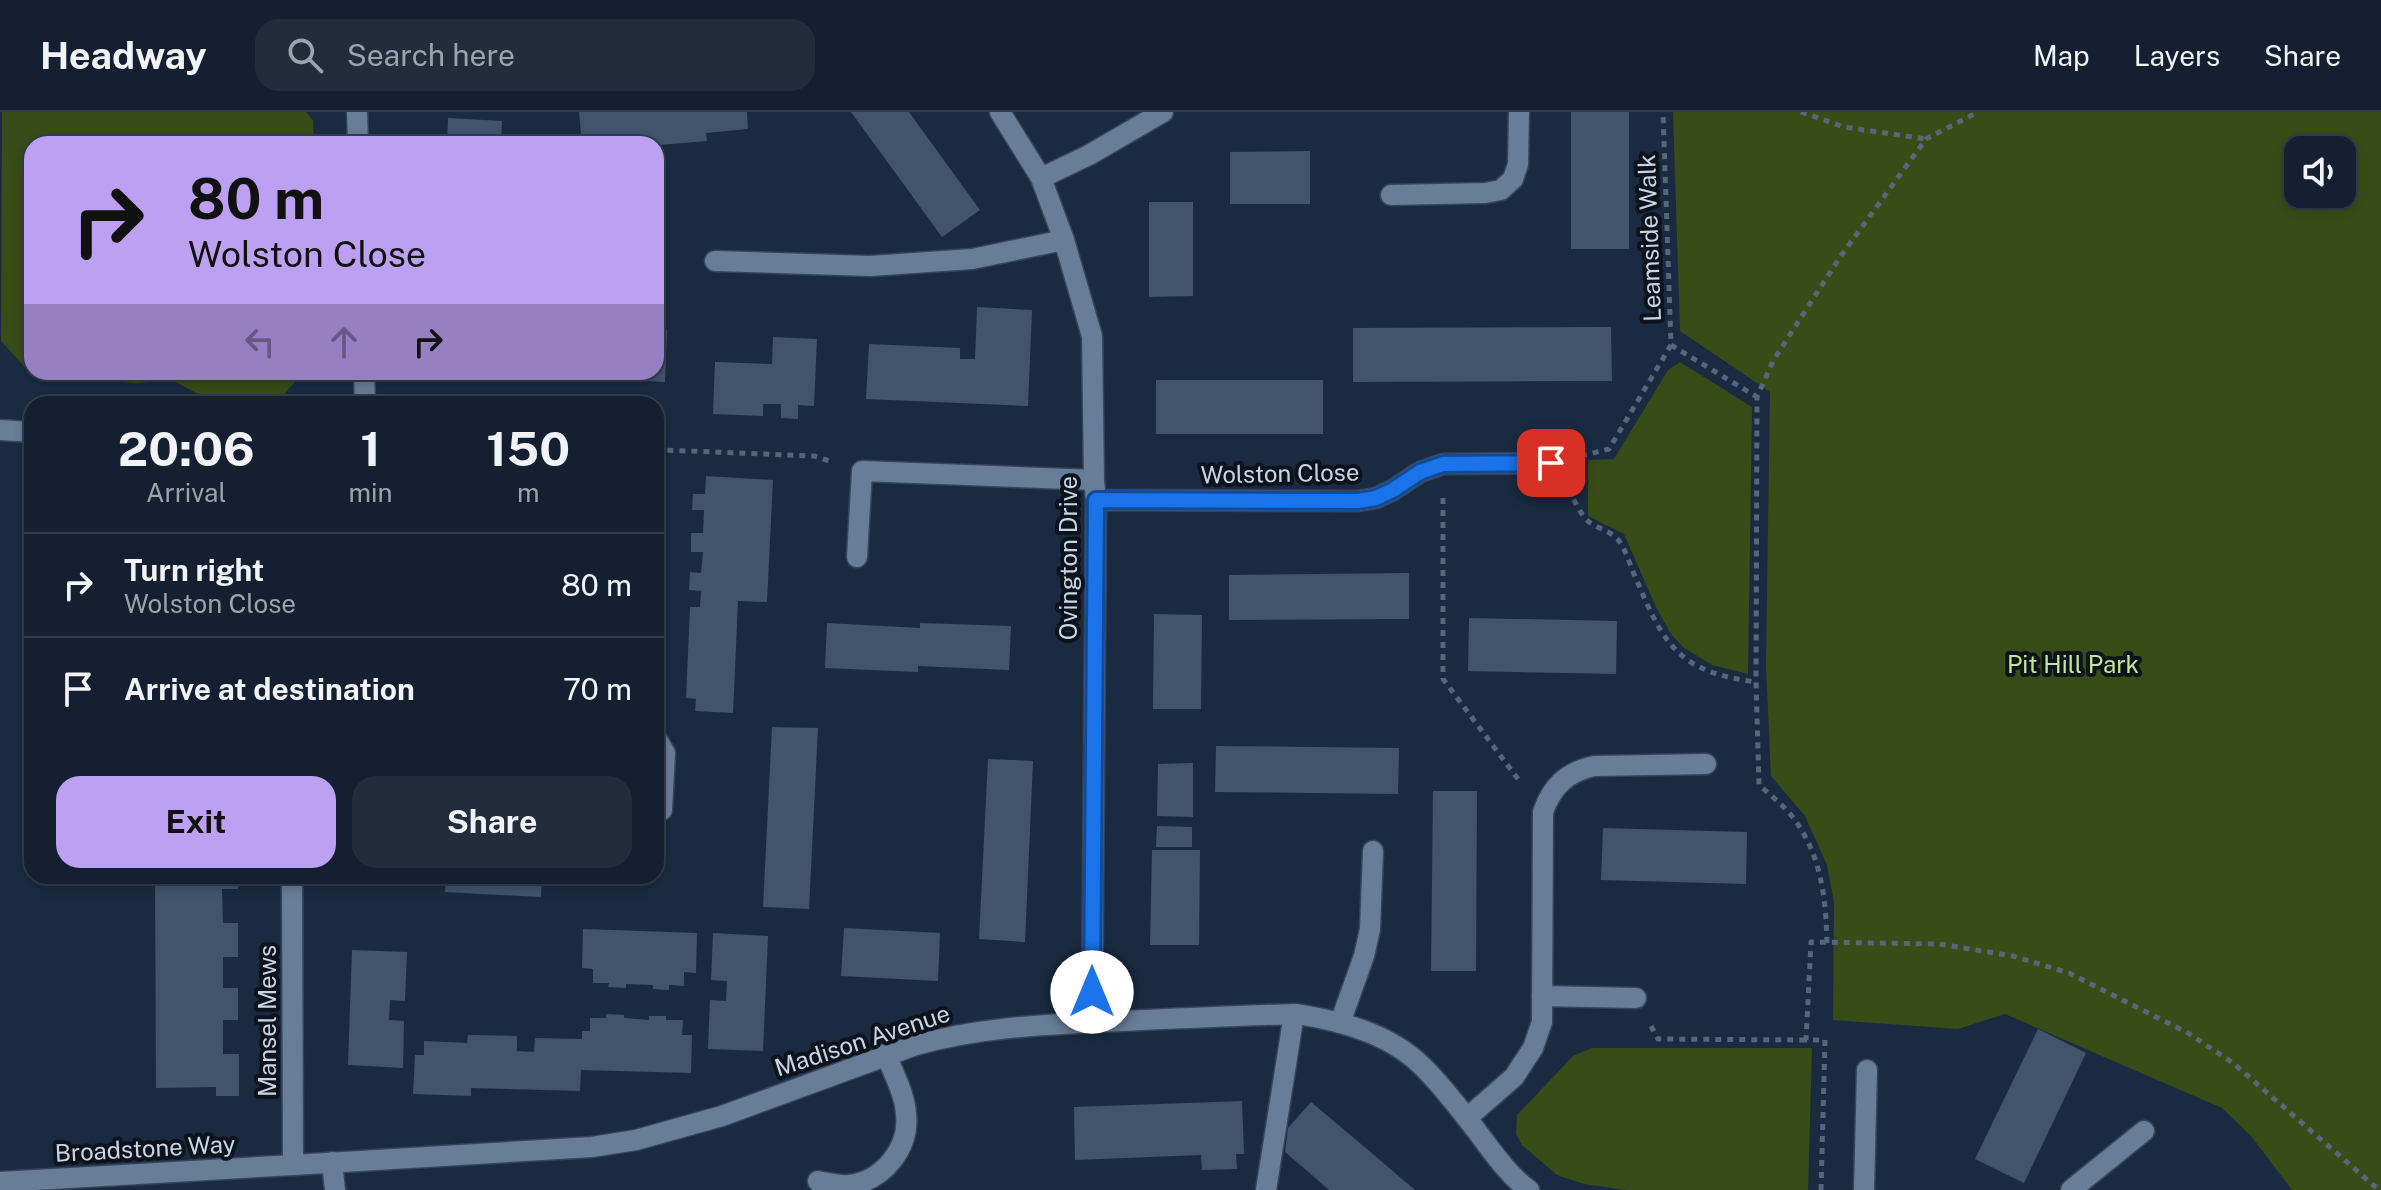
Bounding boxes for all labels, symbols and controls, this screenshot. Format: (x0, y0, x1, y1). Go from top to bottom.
search box (255, 19, 815, 91)
text: Headway (40, 33, 207, 78)
icon: search (283, 33, 327, 77)
text: Search here (347, 37, 515, 73)
text: Map (2033, 39, 2090, 72)
text: Layers (2134, 39, 2220, 72)
text: Share (2264, 39, 2341, 72)
map controls (2284, 136, 2356, 208)
button: sound (2284, 136, 2356, 208)
street label: Leamside Walk (1632, 154, 1666, 322)
text: 80 m (188, 166, 324, 232)
icon: right (56, 168, 160, 272)
text: Wolston Close (188, 233, 426, 275)
icon: left (238, 320, 282, 364)
icon: ahead (322, 320, 366, 364)
icon: right (406, 320, 450, 364)
text: 20:06 (118, 420, 255, 477)
text: 1 (360, 420, 381, 477)
text: 150 (486, 420, 570, 477)
pin (1517, 429, 1585, 497)
icon: arrive (1529, 441, 1573, 485)
street label: Wolston Close (1200, 458, 1360, 488)
street label: Ovington Drive (1054, 476, 1082, 640)
text: Arrival (146, 477, 226, 508)
text: min (348, 477, 393, 508)
text: m (517, 477, 539, 508)
text: Turn right (124, 552, 264, 588)
icon: right (56, 563, 100, 607)
text: 80 m (561, 567, 632, 603)
text: Wolston Close (124, 588, 296, 619)
park label: Pit Hill Park (2007, 650, 2139, 678)
icon: arrive (56, 667, 100, 711)
text: Arrive at destination (124, 671, 415, 707)
text: 70 m (563, 671, 632, 707)
button: Exit (56, 776, 336, 868)
button: Share (352, 776, 632, 868)
street label: Mansel Mews (253, 945, 281, 1097)
position arrow (1050, 950, 1134, 1034)
street label: Madison Avenue (771, 998, 953, 1082)
street label: Broadstone Way (54, 1129, 236, 1167)

